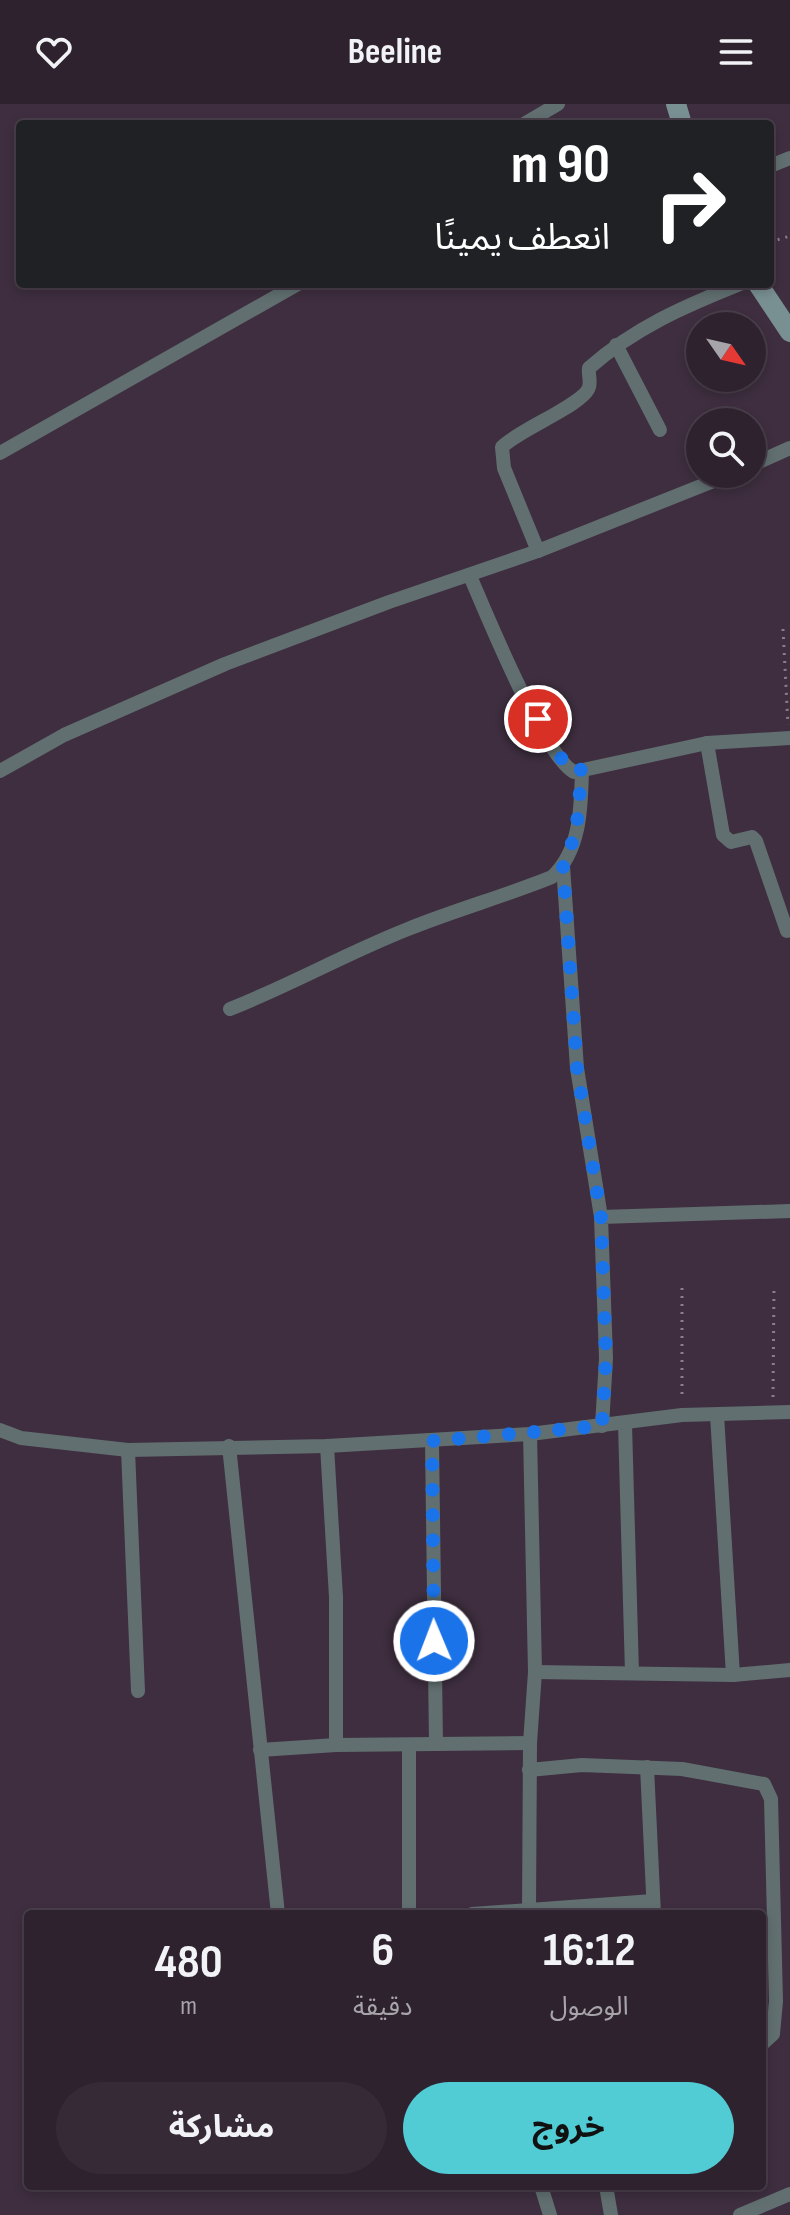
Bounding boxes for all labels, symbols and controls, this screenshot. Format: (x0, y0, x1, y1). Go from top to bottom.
icon: heart (32, 30, 76, 74)
icon: menu (714, 30, 758, 74)
text: Beeline (348, 31, 442, 74)
text: 90 m (511, 132, 610, 199)
icon: right (638, 152, 742, 256)
text: انعطف يمينًا (434, 217, 610, 260)
north arrow (686, 312, 766, 392)
map controls (686, 312, 766, 488)
button: search (686, 408, 766, 488)
pin (504, 685, 572, 753)
icon: arrive (516, 697, 560, 741)
position arrow (392, 1599, 476, 1683)
text: 6 (371, 1922, 394, 1979)
text: 16:12 (543, 1922, 635, 1979)
text: 480 (155, 1934, 223, 1991)
text: m (180, 1991, 197, 2022)
text: دقيقة (353, 1992, 412, 2023)
text: الوصول (550, 1992, 629, 2023)
button: مشاركة (56, 2082, 387, 2174)
button: خروج (403, 2082, 734, 2174)

